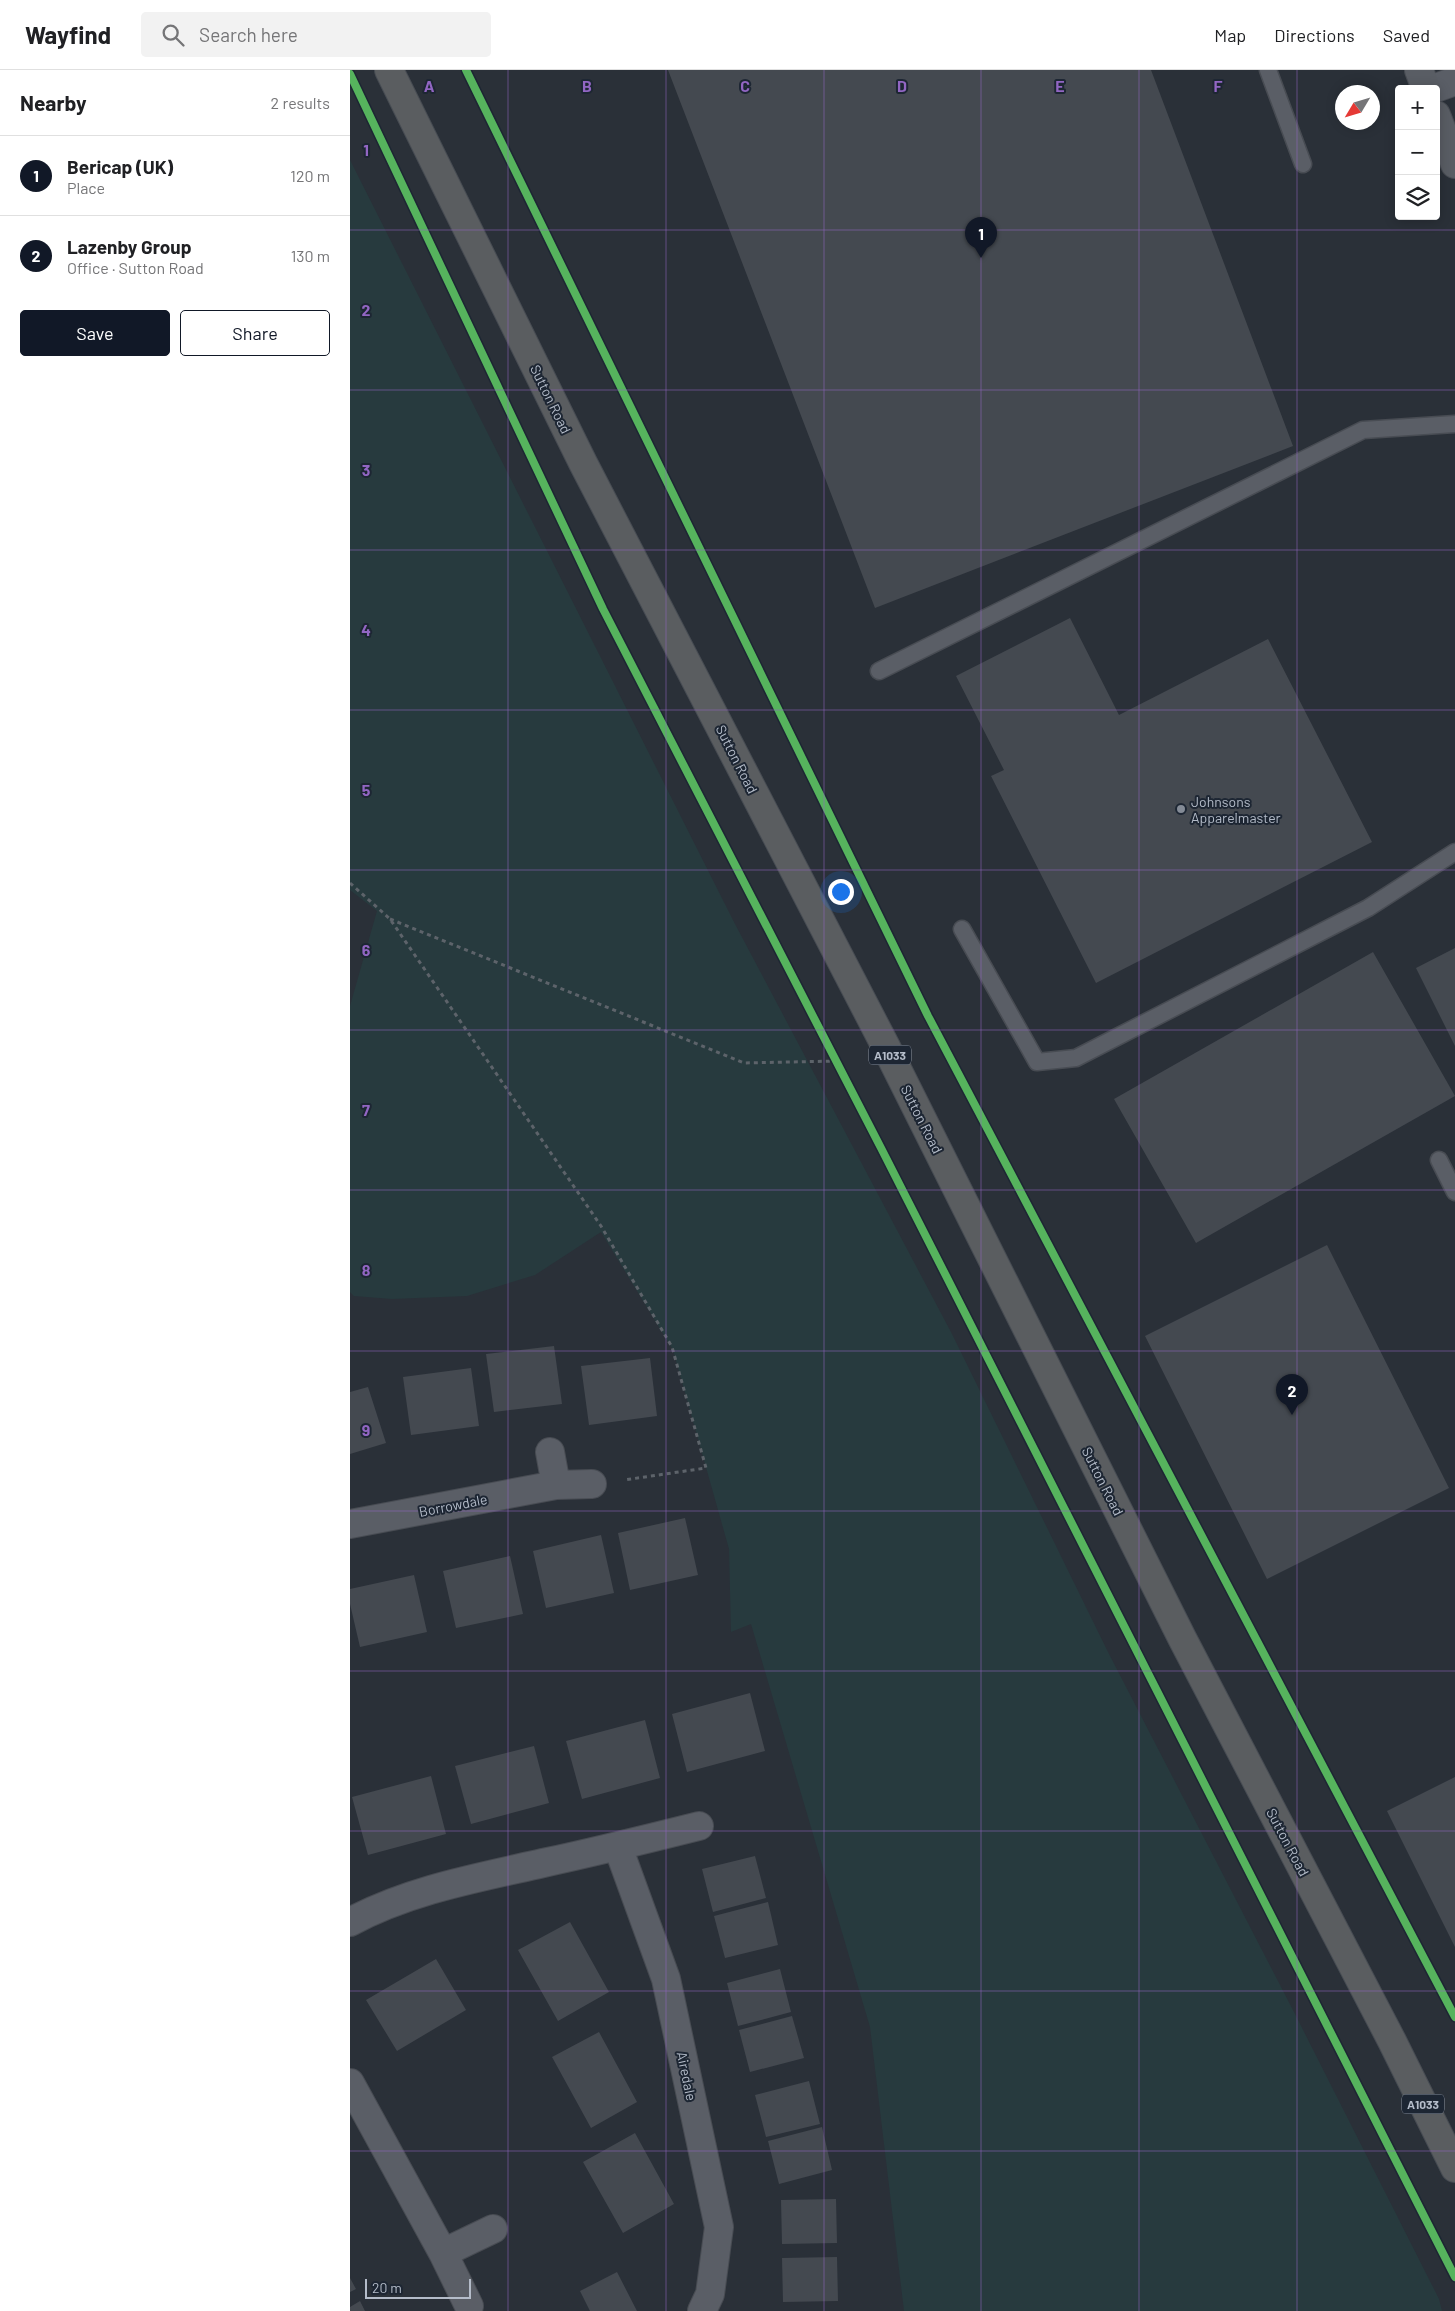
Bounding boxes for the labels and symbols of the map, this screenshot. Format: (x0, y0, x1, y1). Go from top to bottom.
text: A (424, 76, 435, 95)
text: B (582, 76, 592, 95)
text: C (740, 76, 750, 95)
text: D (897, 76, 907, 95)
text: E (1055, 76, 1065, 95)
text: F (1214, 76, 1223, 95)
north arrow (1335, 85, 1380, 130)
text: 1 (363, 140, 369, 159)
pin: 1 (965, 217, 997, 258)
text: 2 (362, 300, 371, 319)
street label: Sutton Road (527, 362, 575, 436)
text: 3 (362, 460, 370, 479)
text: 4 (361, 620, 371, 639)
street label: Sutton Road (712, 722, 762, 796)
text: 5 (362, 780, 371, 799)
place label: Johnsons Apparelmaster (1191, 793, 1281, 826)
marker: Johnsons Apparelmaster (1175, 803, 1187, 815)
your location (828, 879, 854, 905)
text: 6 (362, 940, 371, 959)
road number: A1033 (869, 1046, 911, 1064)
street label: Sutton Road (897, 1082, 947, 1156)
text: 7 (362, 1100, 370, 1119)
text: 8 (362, 1260, 371, 1279)
pin: 2 (1276, 1374, 1308, 1415)
text: 9 (362, 1420, 370, 1439)
street label: Sutton Road (1078, 1444, 1128, 1518)
street label: Borrowdale (417, 1490, 489, 1520)
street label: Sutton Road (1263, 1805, 1313, 1879)
street label: Airedale (673, 2050, 701, 2102)
road number: A1033 (1402, 2095, 1444, 2114)
scale bar (365, 2276, 471, 2299)

